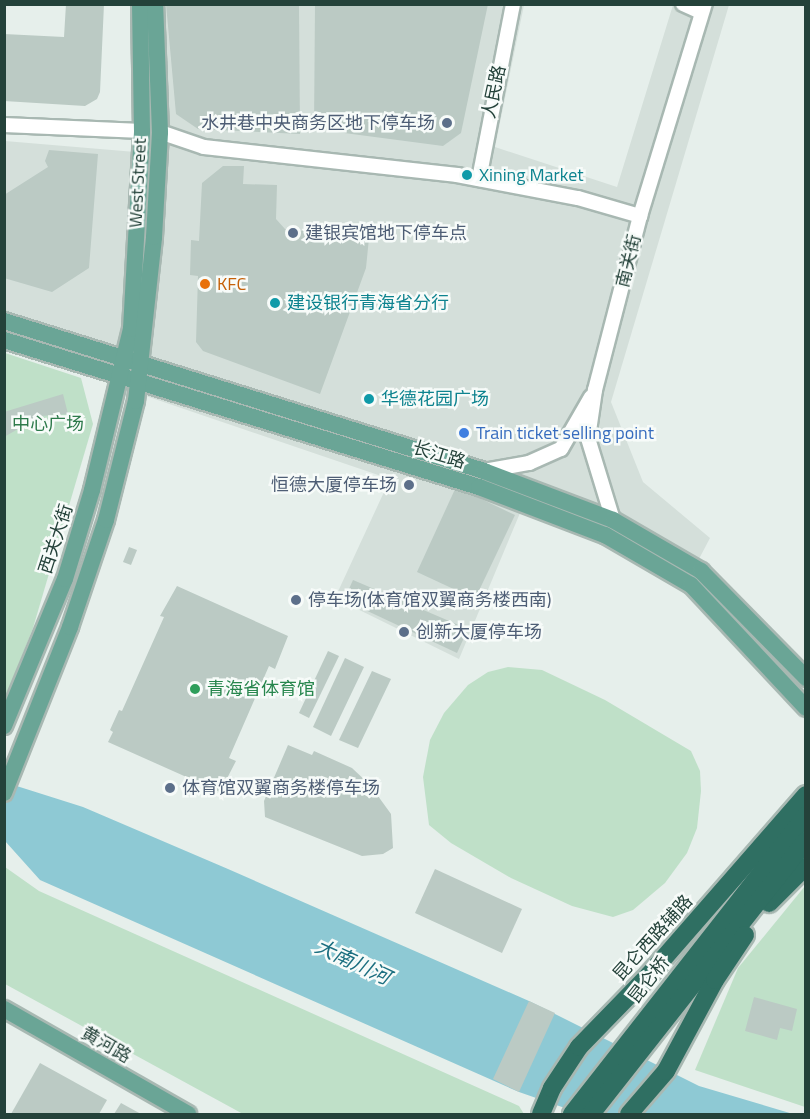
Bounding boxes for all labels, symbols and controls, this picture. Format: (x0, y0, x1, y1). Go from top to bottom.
street label: 人民路 (478, 63, 510, 121)
place label: 水井巷中央商务区地下停车场 (201, 112, 435, 134)
marker: 水井巷中央商务区地下停车场 (440, 116, 454, 130)
street label: West Street (125, 138, 151, 228)
place label: Xining Market (479, 164, 584, 186)
marker: Xining Market (460, 168, 474, 182)
place label: 建银宾馆地下停车点 (305, 222, 467, 244)
marker: 建银宾馆地下停车点 (286, 226, 300, 240)
street label: 南关街 (612, 232, 646, 290)
place label: KFC (217, 273, 246, 295)
marker: KFC (198, 277, 212, 291)
place label: 建设银行青海省分行 (287, 292, 449, 314)
marker: 建设银行青海省分行 (268, 296, 282, 310)
place label: 华德花园广场 (381, 388, 489, 410)
marker: 华德花园广场 (362, 392, 376, 406)
park label: 中心广场 (12, 413, 84, 435)
place label: Train ticket selling point (476, 422, 654, 444)
marker: Train ticket selling point (457, 426, 471, 440)
street label: 长江路 (410, 437, 468, 473)
place label: 恒德大厦停车场 (271, 474, 397, 496)
marker: 恒德大厦停车场 (402, 478, 416, 492)
street label: 西关大街 (35, 501, 77, 577)
place label: 停车场(体育馆双翼商务楼西南) (308, 589, 552, 611)
marker: 停车场(体育馆双翼商务楼西南) (289, 593, 303, 607)
place label: 创新大厦停车场 (416, 621, 542, 643)
marker: 创新大厦停车场 (397, 625, 411, 639)
place label: 青海省体育馆 (207, 678, 315, 700)
marker: 青海省体育馆 (188, 682, 202, 696)
place label: 体育馆双翼商务楼停车场 (182, 777, 380, 799)
marker: 体育馆双翼商务楼停车场 (163, 781, 177, 795)
street label: 昆仑西路辅路 (609, 891, 697, 985)
water label: 大南川河 (312, 933, 394, 989)
street label: 昆仑桥 (624, 952, 674, 1008)
street label: 黄河路 (77, 1022, 135, 1068)

